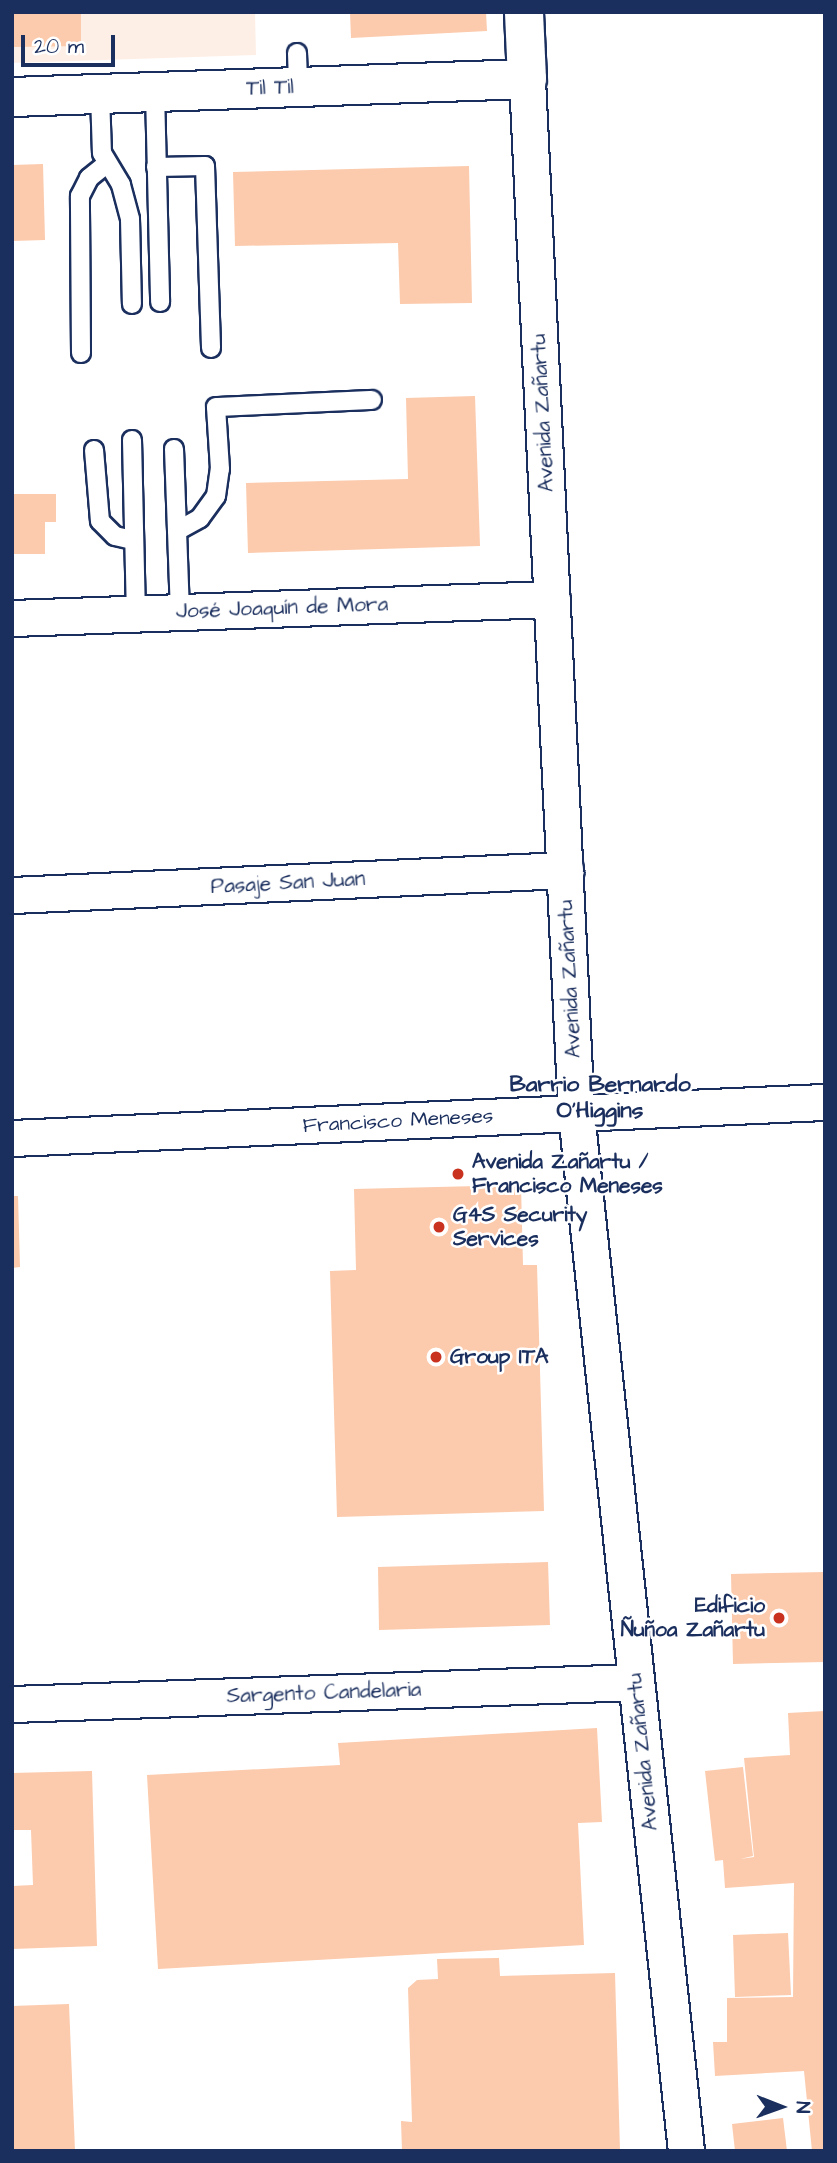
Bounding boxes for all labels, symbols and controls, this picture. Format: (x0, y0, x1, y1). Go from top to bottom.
scale bar (24, 21, 119, 65)
text: 20 m (34, 32, 84, 61)
street label: Til Til (246, 75, 294, 101)
street label: Avenida Zañartu (526, 333, 560, 493)
street label: José Joaquín de Mora (175, 592, 389, 624)
street label: Pasaje San Juan (210, 866, 366, 900)
street label: Avenida Zañartu (553, 899, 587, 1059)
district label: Barrio Bernardo O'Higgins (509, 1070, 691, 1124)
street label: Francisco Meneses (302, 1103, 494, 1139)
place label: Avenida Zañartu / Francisco Meneses (472, 1149, 663, 1199)
marker: Avenida Zañartu / Francisco Meneses (450, 1166, 466, 1182)
place label: G4S Security Services (453, 1202, 587, 1252)
marker: G4S Security Services (431, 1219, 447, 1235)
place label: Group ITA (450, 1344, 548, 1370)
marker: Group ITA (428, 1349, 444, 1365)
place label: Edificio Ñuñoa Zañartu (621, 1593, 765, 1643)
marker: Edificio Ñuñoa Zañartu (771, 1610, 787, 1626)
street label: Avenida Zañartu (622, 1672, 664, 1832)
street label: Sargento Candelaria (226, 1677, 422, 1709)
north arrow (746, 2072, 816, 2142)
text: N (789, 2101, 816, 2114)

